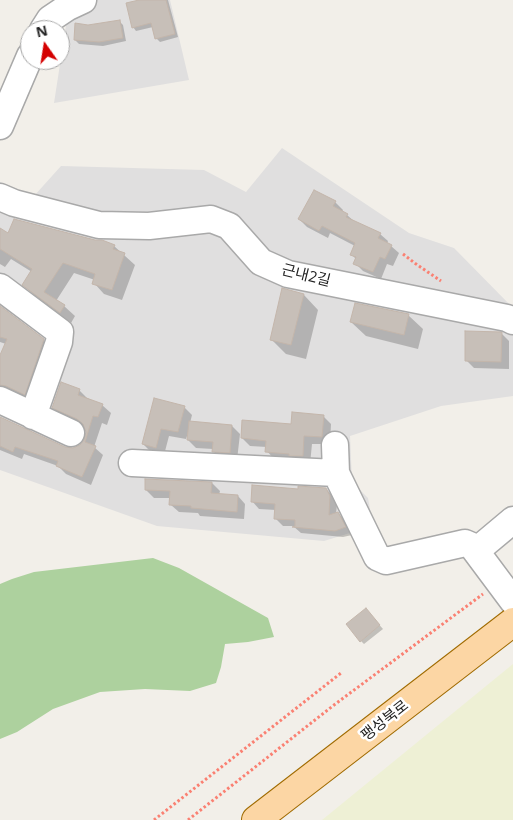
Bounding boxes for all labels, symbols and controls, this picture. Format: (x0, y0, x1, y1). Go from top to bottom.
north arrow (20, 20, 70, 70)
text: N (34, 20, 49, 41)
street label: 근내2길 (280, 261, 332, 291)
street label: 팽성북로 (358, 697, 412, 745)

